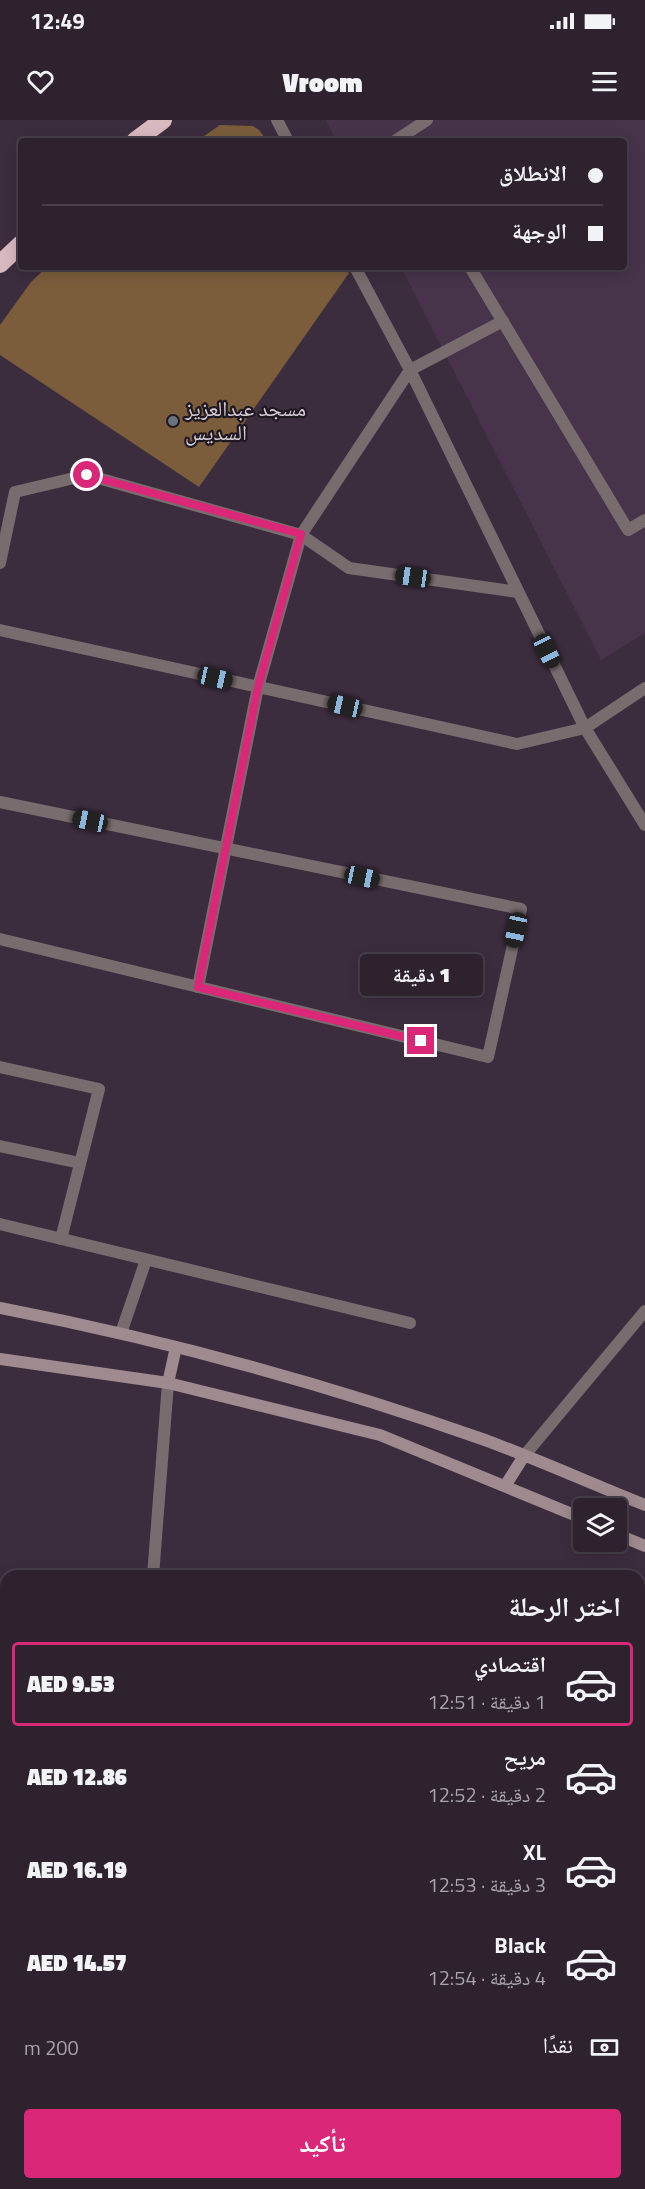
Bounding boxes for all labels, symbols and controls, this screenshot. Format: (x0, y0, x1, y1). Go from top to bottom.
text: 12:49 (30, 4, 85, 38)
text: Vroom (283, 61, 362, 102)
icon: heart (24, 65, 57, 98)
icon: menu (588, 65, 621, 98)
text: الانطلاق (499, 156, 567, 190)
text: الوجهة (512, 214, 567, 248)
place label: مسجد عبدالعزيز السديس (184, 392, 306, 448)
marker: مسجد عبدالعزيز السديس (166, 414, 180, 428)
route start (73, 461, 100, 488)
car (394, 566, 432, 588)
car (531, 631, 563, 671)
car (195, 665, 235, 691)
car (325, 693, 365, 719)
car (71, 808, 109, 834)
car (343, 864, 381, 890)
car (503, 911, 529, 949)
callout: 1 دقيقة (360, 954, 482, 996)
text: 1 دقيقة (393, 959, 450, 990)
route end (407, 1027, 434, 1054)
map controls (573, 1498, 627, 1552)
button: layers (573, 1498, 627, 1552)
text: اختر الرحلة (509, 1585, 621, 1626)
text: اقتصادي (474, 1647, 546, 1681)
icon: car (564, 1657, 618, 1711)
text: AED 9.53 (27, 1667, 115, 1701)
text: 1 دقيقة · 12:51 (427, 1686, 546, 1717)
text: مريح (503, 1740, 546, 1774)
icon: car (564, 1750, 618, 1804)
text: AED 12.86 (27, 1760, 127, 1794)
text: 2 دقيقة · 12:52 (427, 1779, 546, 1810)
text: XL (523, 1835, 546, 1869)
icon: car (564, 1843, 618, 1897)
text: AED 16.19 (27, 1853, 127, 1887)
text: 3 دقيقة · 12:53 (427, 1869, 546, 1900)
text: Black (494, 1928, 546, 1962)
icon: car (564, 1936, 618, 1990)
text: AED 14.57 (27, 1946, 127, 1980)
text: 4 دقيقة · 12:54 (427, 1962, 546, 1993)
text: نقدًا (543, 2028, 573, 2062)
icon: cash (588, 2031, 621, 2064)
text: 200 m (24, 2032, 79, 2063)
button: تأكيد (24, 2109, 621, 2178)

